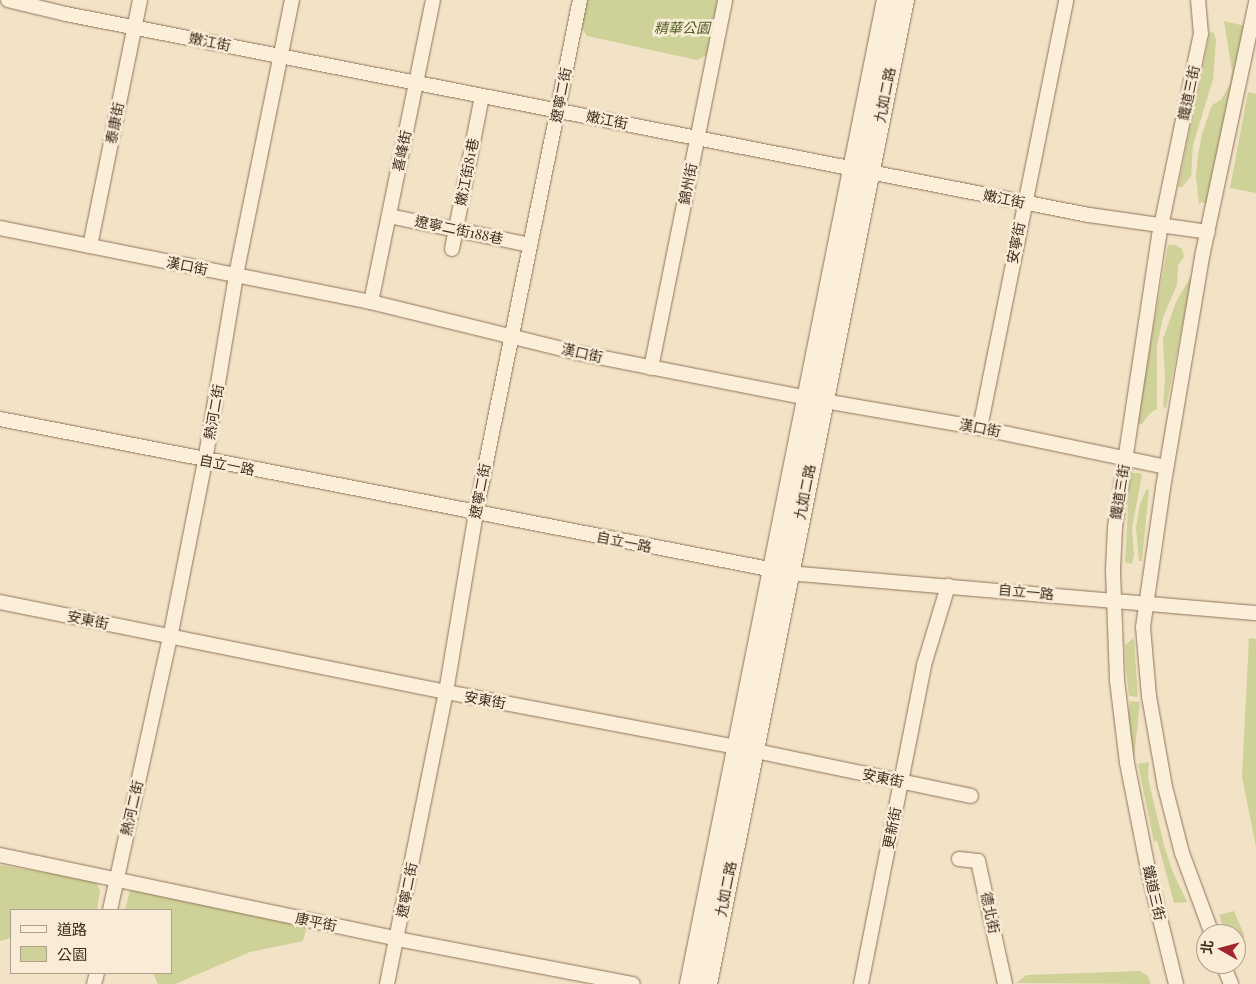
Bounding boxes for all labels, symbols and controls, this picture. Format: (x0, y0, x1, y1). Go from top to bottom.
park label: 精華公園 (654, 20, 710, 36)
street label: 嫩江街 (188, 30, 232, 54)
street label: 鐵道三街 (1175, 64, 1203, 122)
street label: 遼寧二街 (547, 66, 575, 124)
street label: 九如二路 (871, 66, 899, 124)
street label: 泰康街 (103, 101, 127, 145)
street label: 嫩江街 (585, 108, 629, 132)
street label: 喜峰街 (389, 129, 415, 173)
street label: 嫩江街81巷 (452, 137, 482, 207)
street label: 錦州街 (676, 162, 700, 206)
street label: 嫩江街 (982, 187, 1026, 211)
street label: 遼寧二街188巷 (413, 212, 505, 248)
street label: 安寧街 (1004, 221, 1028, 265)
street label: 漢口街 (165, 254, 209, 278)
street label: 漢口街 (560, 340, 604, 366)
street label: 熱河二街 (201, 383, 227, 441)
street label: 漢口街 (958, 416, 1002, 440)
street label: 自立一路 (198, 451, 256, 479)
street label: 遼寧二街 (466, 462, 494, 520)
street label: 九如二路 (791, 463, 819, 521)
street label: 鐵道三街 (1107, 463, 1133, 521)
street label: 自立一路 (595, 528, 653, 556)
street label: 自立一路 (997, 581, 1055, 603)
street label: 安東街 (66, 607, 110, 633)
street label: 安東街 (463, 688, 507, 712)
street label: 安東街 (861, 765, 905, 791)
street label: 熱河二街 (118, 779, 146, 837)
street label: 更新街 (880, 806, 904, 850)
street label: 九如二路 (712, 860, 740, 918)
street label: 遼寧二街 (393, 861, 421, 919)
street label: 鐵道三街 (1140, 864, 1168, 922)
street label: 德北街 (977, 891, 1003, 935)
legend (10, 909, 172, 974)
street label: 康平街 (294, 909, 338, 935)
text: 道路 (57, 919, 87, 939)
north arrow (1196, 924, 1246, 974)
text: 北 (1196, 939, 1217, 955)
text: 公園 (57, 944, 87, 964)

